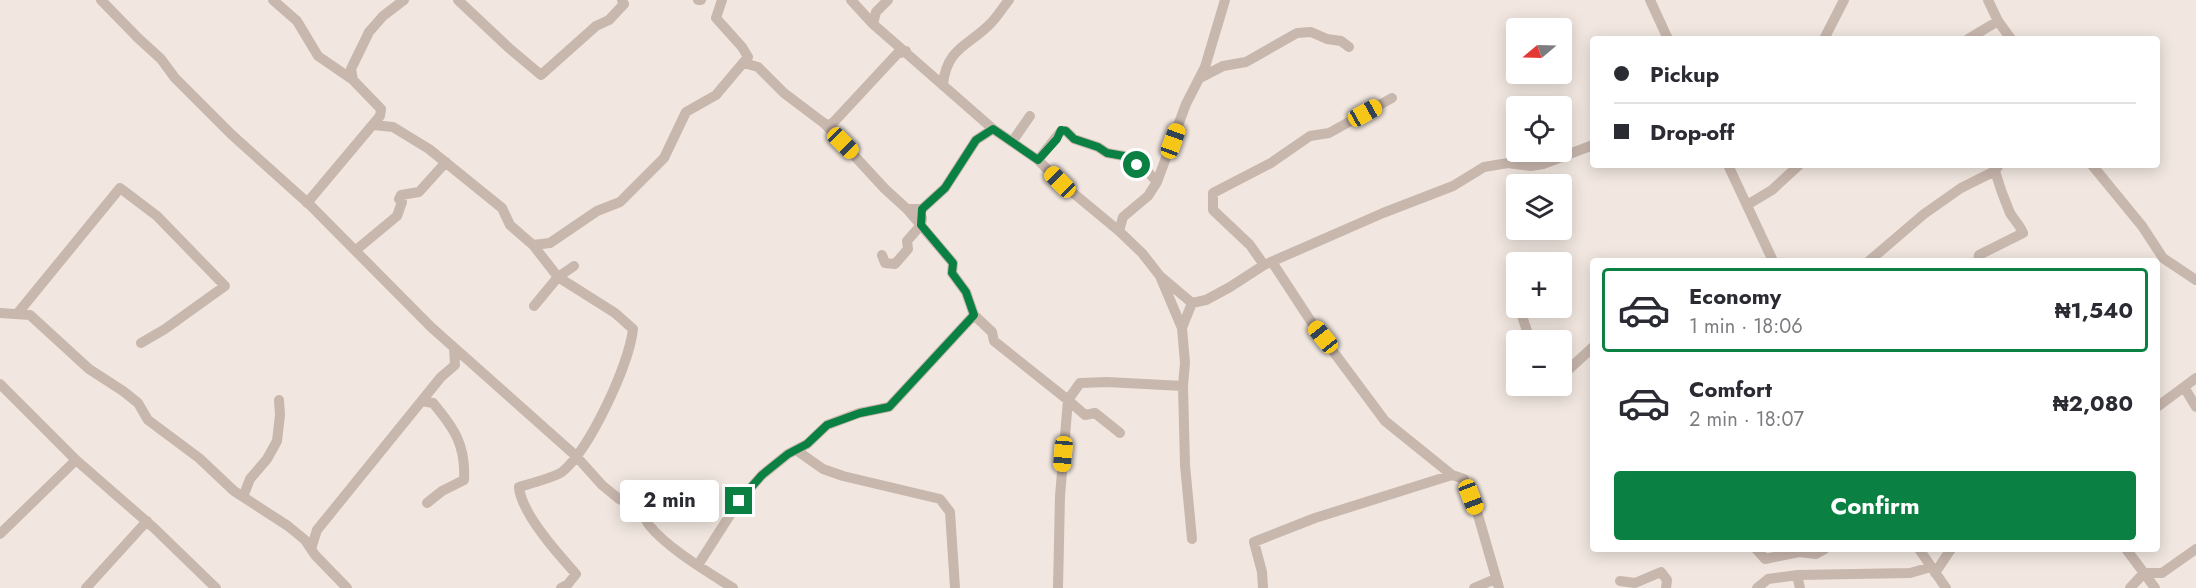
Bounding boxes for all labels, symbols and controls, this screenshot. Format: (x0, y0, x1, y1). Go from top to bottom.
north arrow (1506, 18, 1572, 84)
map controls (1506, 18, 1572, 396)
text: Pickup (1650, 58, 1719, 90)
car (1345, 96, 1385, 130)
button: locate (1506, 96, 1572, 162)
text: Drop-off (1650, 116, 1734, 148)
car (1158, 121, 1188, 161)
car (824, 124, 862, 162)
route start (1123, 151, 1150, 178)
car (1041, 163, 1079, 201)
button: layers (1506, 174, 1572, 240)
button: + (1506, 252, 1572, 318)
text: Economy (1689, 280, 1781, 312)
icon: car (1617, 283, 1671, 337)
text: ₦1,540 (2055, 294, 2133, 326)
text: 1 min · 18:06 (1689, 312, 1803, 341)
car (1305, 317, 1341, 357)
button: − (1506, 330, 1572, 396)
text: Comfort (1689, 373, 1772, 405)
icon: car (1617, 376, 1671, 430)
text: ₦2,080 (2053, 387, 2133, 419)
text: 2 min · 18:07 (1689, 405, 1804, 434)
car (1052, 435, 1074, 473)
button: Confirm (1614, 471, 2136, 540)
car (1456, 477, 1486, 517)
callout: 2 min (619, 480, 718, 522)
text: 2 min (643, 486, 696, 515)
route end (725, 487, 752, 514)

